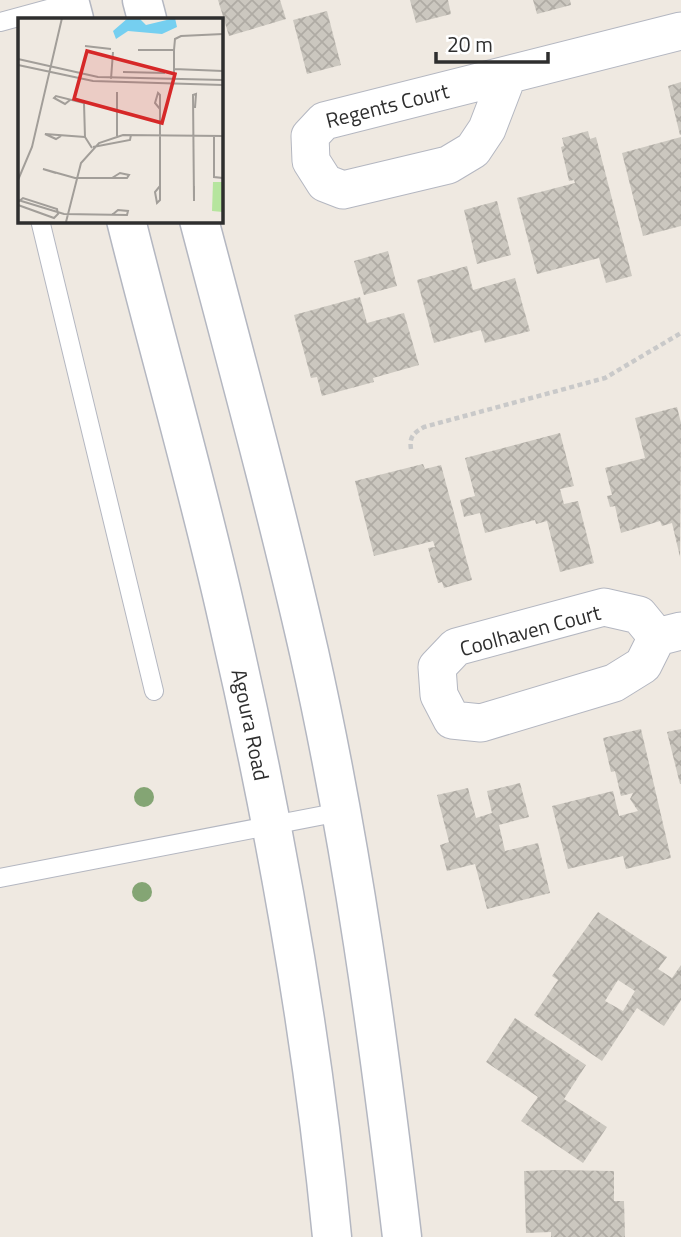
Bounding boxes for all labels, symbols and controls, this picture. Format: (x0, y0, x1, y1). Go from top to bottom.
inset map (18, 18, 222, 222)
scale bar (436, 21, 548, 65)
text: 20 m (447, 28, 493, 60)
street label: Regents Court (322, 74, 453, 136)
street label: Coolhaven Court (456, 596, 605, 664)
street label: Agoura Road (223, 666, 278, 783)

